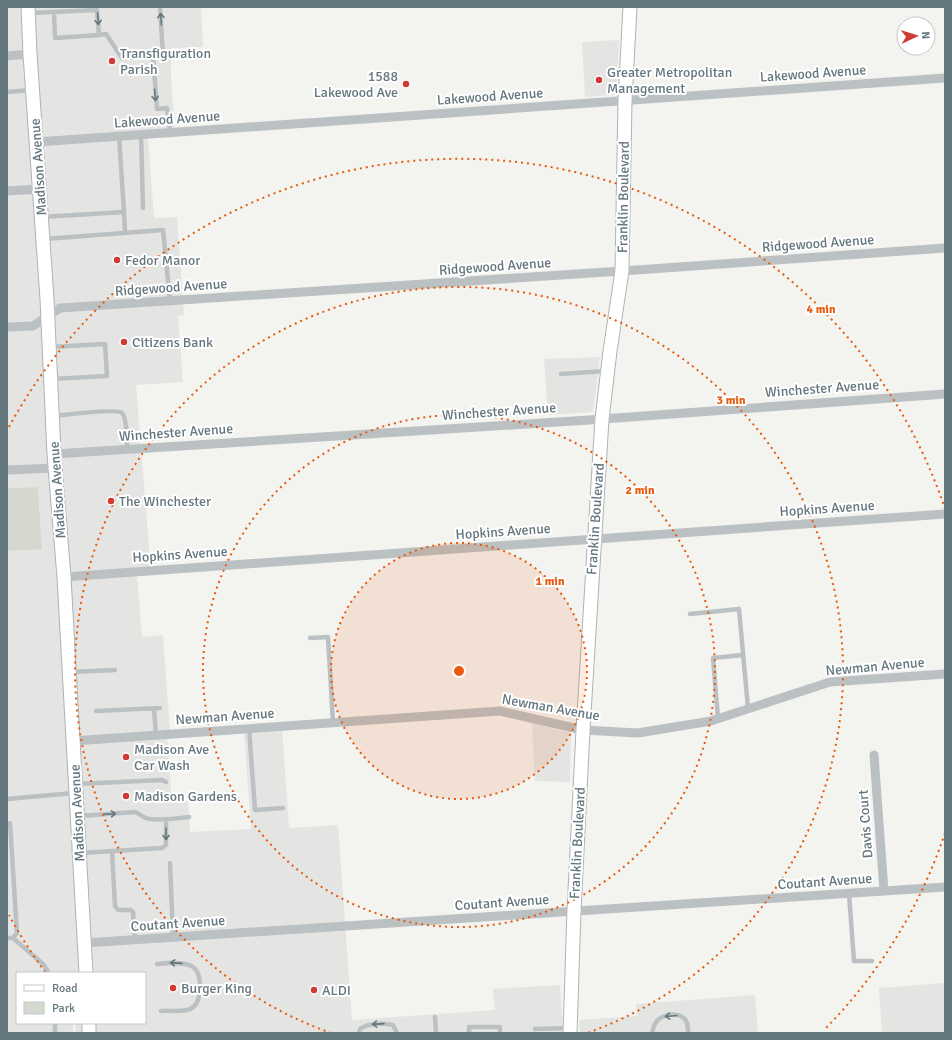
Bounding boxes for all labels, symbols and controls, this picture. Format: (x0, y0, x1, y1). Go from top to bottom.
one-way arrow (94, 12, 101, 25)
one-way arrow (157, 13, 164, 26)
north arrow (896, 16, 936, 56)
text: N (919, 31, 932, 40)
place label: Transfiguration Parish (120, 45, 211, 78)
marker: Transfiguration Parish (107, 56, 117, 66)
street label: Lakewood Avenue (759, 61, 867, 86)
place label: Greater Metropolitan Management (607, 64, 732, 97)
place label: 1588 Lakewood Ave (314, 68, 398, 101)
marker: Greater Metropolitan Management (594, 75, 604, 85)
marker: 1588 Lakewood Ave (401, 79, 411, 89)
street label: Lakewood Avenue (436, 84, 544, 109)
one-way arrow (152, 88, 159, 101)
street label: Lakewood Avenue (113, 107, 221, 132)
street label: Madison Avenue (27, 118, 50, 216)
street label: Franklin Boulevard (614, 141, 633, 253)
street label: Ridgewood Avenue (761, 231, 875, 256)
place label: Fedor Manor (125, 252, 201, 269)
street label: Ridgewood Avenue (438, 254, 552, 279)
marker: Fedor Manor (112, 255, 122, 265)
street label: Ridgewood Avenue (114, 275, 228, 300)
text: 4 min (807, 302, 836, 317)
place label: Citizens Bank (132, 334, 213, 351)
marker: Citizens Bank (119, 337, 129, 347)
street label: Winchester Avenue (764, 376, 880, 401)
text: 3 min (717, 393, 746, 408)
street label: Winchester Avenue (441, 399, 557, 424)
street label: Winchester Avenue (118, 420, 234, 445)
street label: Madison Avenue (46, 441, 69, 539)
street label: Franklin Boulevard (583, 462, 608, 576)
text: 2 min (626, 483, 655, 498)
place label: The Winchester (119, 493, 212, 510)
marker: The Winchester (106, 496, 116, 506)
street label: Hopkins Avenue (779, 497, 875, 520)
street label: Hopkins Avenue (455, 520, 551, 543)
street label: Hopkins Avenue (132, 543, 228, 566)
text: 1 min (536, 574, 565, 589)
street label: Newman Avenue (825, 654, 925, 679)
centre of rings (452, 664, 466, 678)
street label: Newman Avenue (501, 691, 601, 724)
street label: Newman Avenue (175, 705, 275, 728)
place label: Madison Ave Car Wash (134, 741, 209, 774)
marker: Madison Ave Car Wash (121, 752, 131, 762)
street label: Madison Avenue (66, 764, 89, 862)
street label: Franklin Boulevard (566, 787, 589, 900)
place label: Madison Gardens (134, 788, 237, 805)
street label: Davis Court (855, 789, 876, 859)
marker: Madison Gardens (121, 791, 131, 801)
one-way arrow (103, 810, 116, 818)
one-way arrow (162, 827, 170, 840)
street label: Coutant Avenue (777, 870, 873, 893)
street label: Coutant Avenue (454, 891, 550, 914)
street label: Coutant Avenue (130, 912, 226, 935)
one-way arrow (170, 960, 183, 967)
legend (16, 972, 146, 1024)
place label: Burger King (181, 980, 252, 997)
text: Road (52, 981, 78, 996)
place label: ALDI (322, 982, 351, 999)
marker: Burger King (168, 983, 178, 993)
marker: ALDI (309, 985, 319, 995)
text: Park (52, 1001, 75, 1016)
one-way arrow (665, 1012, 678, 1019)
one-way arrow (372, 1021, 385, 1028)

